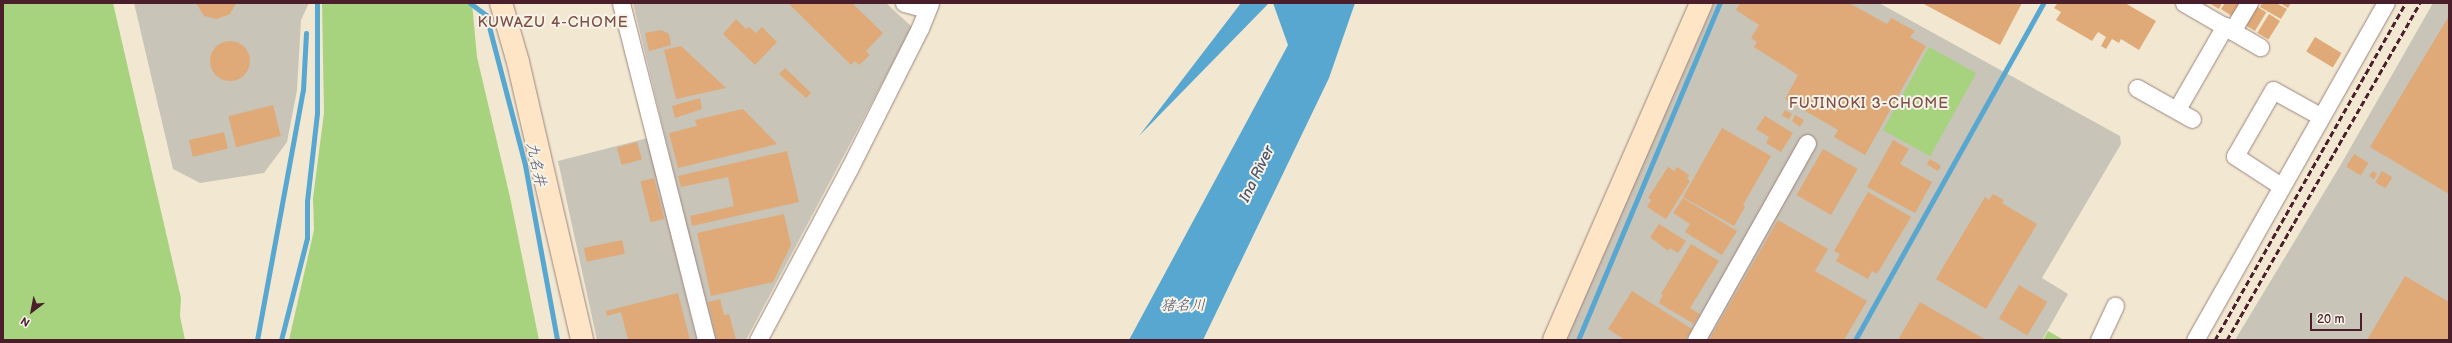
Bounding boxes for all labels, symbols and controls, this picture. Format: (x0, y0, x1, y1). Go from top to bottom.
district label: KUWAZU 4-CHOME (477, 14, 629, 32)
district label: FUJINOKI 3-CHOME (1789, 95, 1949, 113)
water label: 九名井 (523, 140, 549, 188)
water label: Ina River (1236, 143, 1278, 205)
north arrow (12, 291, 52, 331)
water label: 猪名川 (1161, 297, 1205, 315)
scale bar (2312, 305, 2364, 331)
text: 20 m (2317, 312, 2344, 327)
text: N (18, 314, 32, 329)

